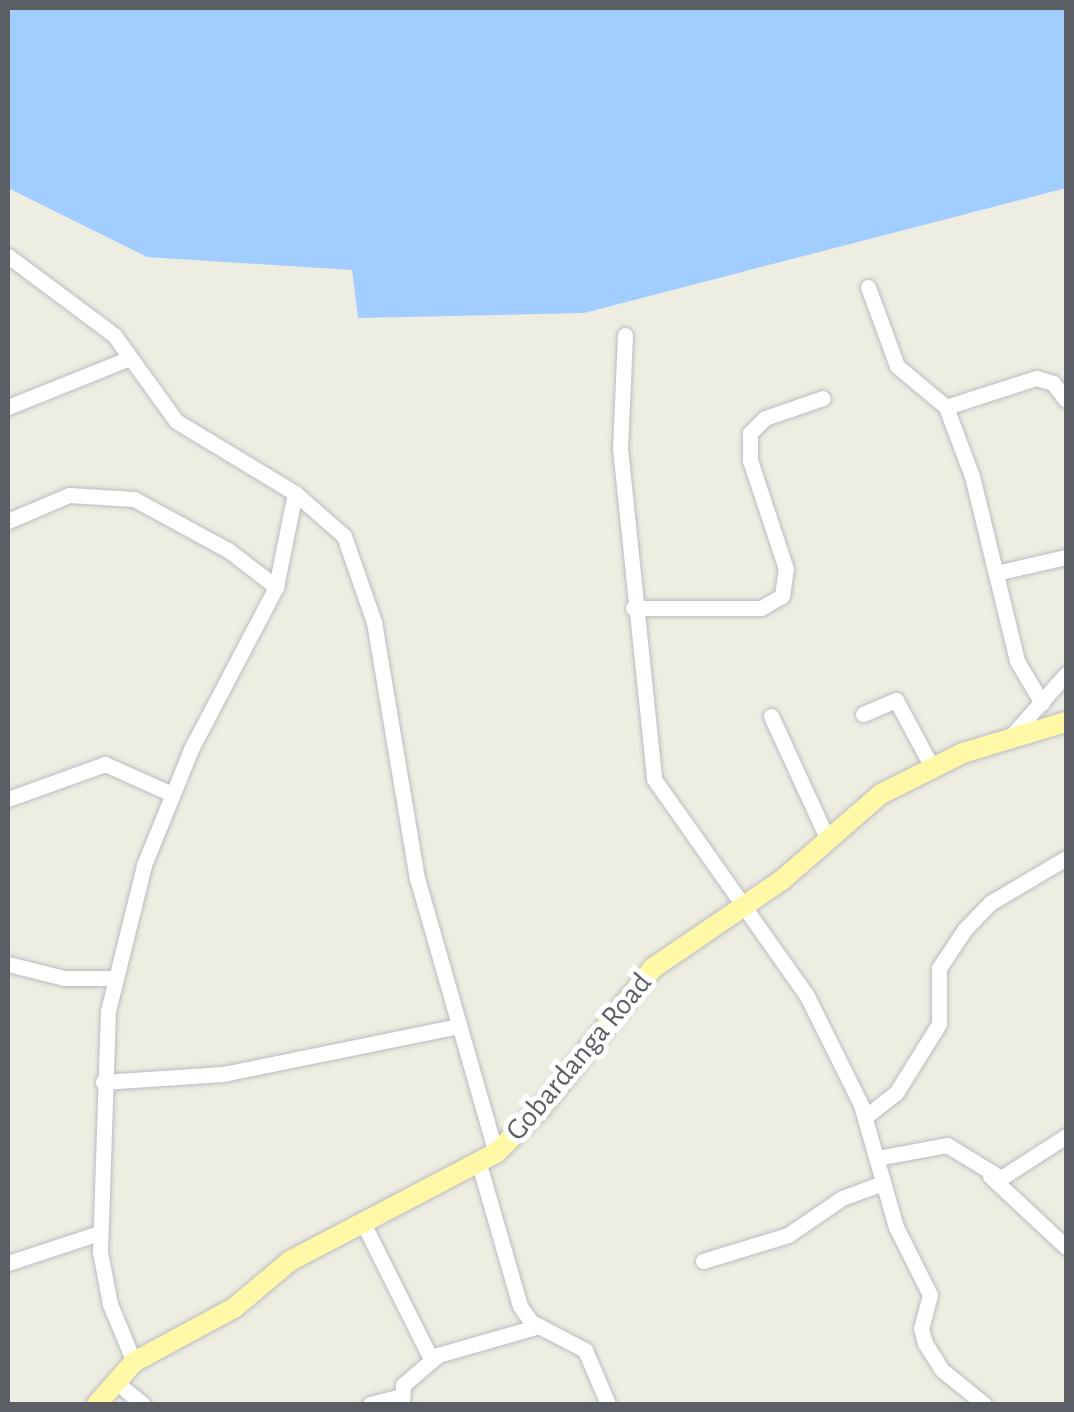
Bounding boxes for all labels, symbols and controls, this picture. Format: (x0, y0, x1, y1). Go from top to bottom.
street label: Gobardanga Road (498, 966, 660, 1148)

